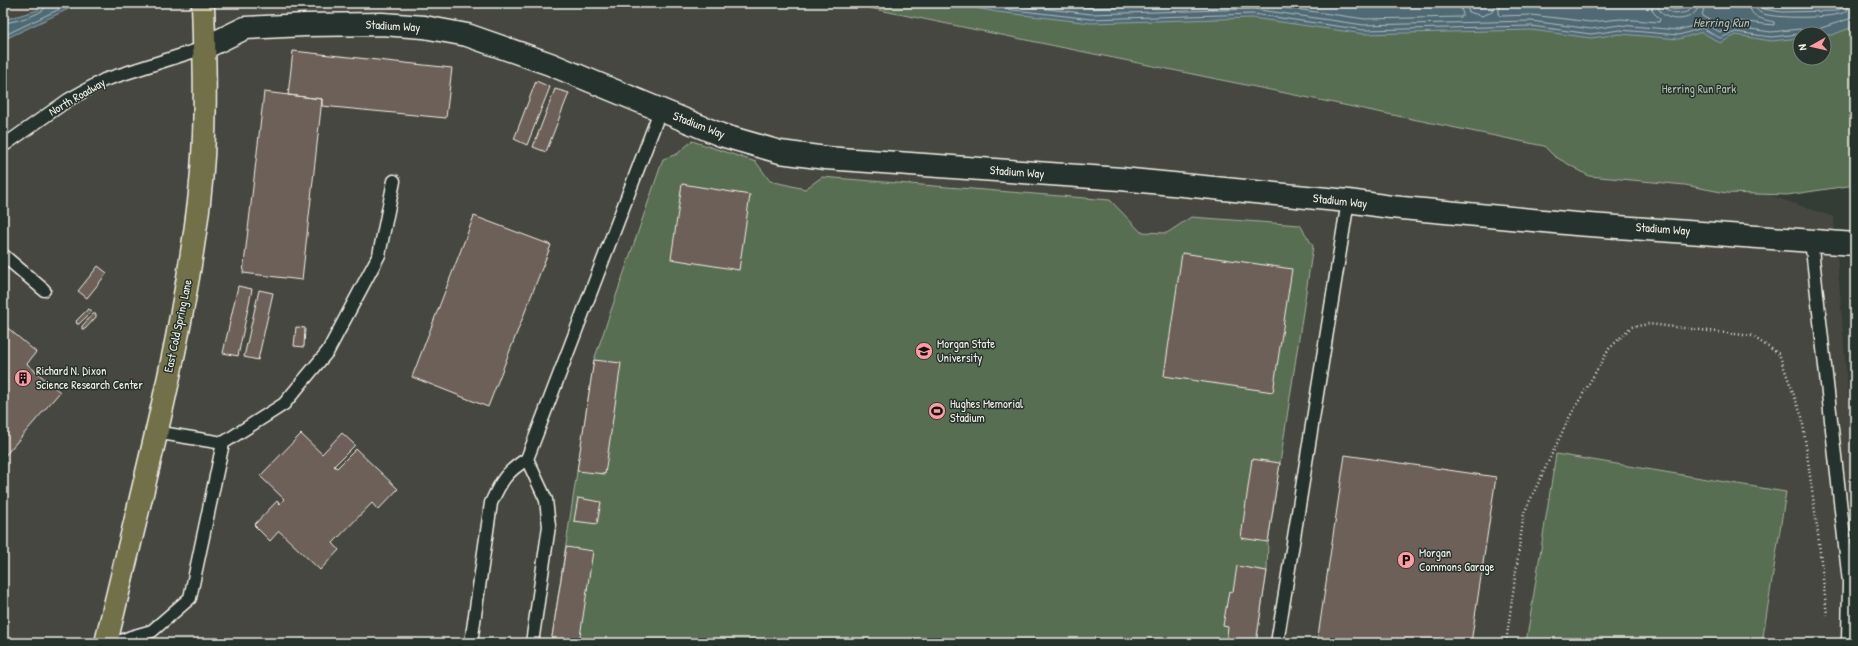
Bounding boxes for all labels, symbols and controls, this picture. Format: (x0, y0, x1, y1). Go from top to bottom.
water label: Herring Run (1693, 13, 1750, 32)
street label: Stadium Way (365, 16, 421, 35)
north arrow (1792, 26, 1832, 66)
text: N (1795, 43, 1809, 51)
street label: North Roadway (45, 74, 108, 120)
park label: Herring Run Park (1662, 80, 1736, 97)
street label: Stadium Way (671, 107, 728, 142)
street label: Stadium Way (989, 161, 1045, 182)
street label: Stadium Way (1312, 189, 1368, 212)
street label: Stadium Way (1635, 218, 1691, 239)
street label: East Cold Spring Lane (159, 278, 196, 374)
place label: Morgan State University (937, 335, 995, 366)
school or university icon: Morgan State University (914, 341, 934, 361)
place label: Richard N. Dixon Science Research Center (36, 362, 143, 393)
building icon: Richard N. Dixon Science Research Center (13, 368, 33, 388)
place label: Hughes Memorial Stadium (950, 395, 1024, 426)
sports icon: Hughes Memorial Stadium (927, 401, 947, 421)
place label: Morgan Commons Garage (1419, 544, 1495, 575)
parking icon: Morgan Commons Garage (1396, 550, 1416, 570)

